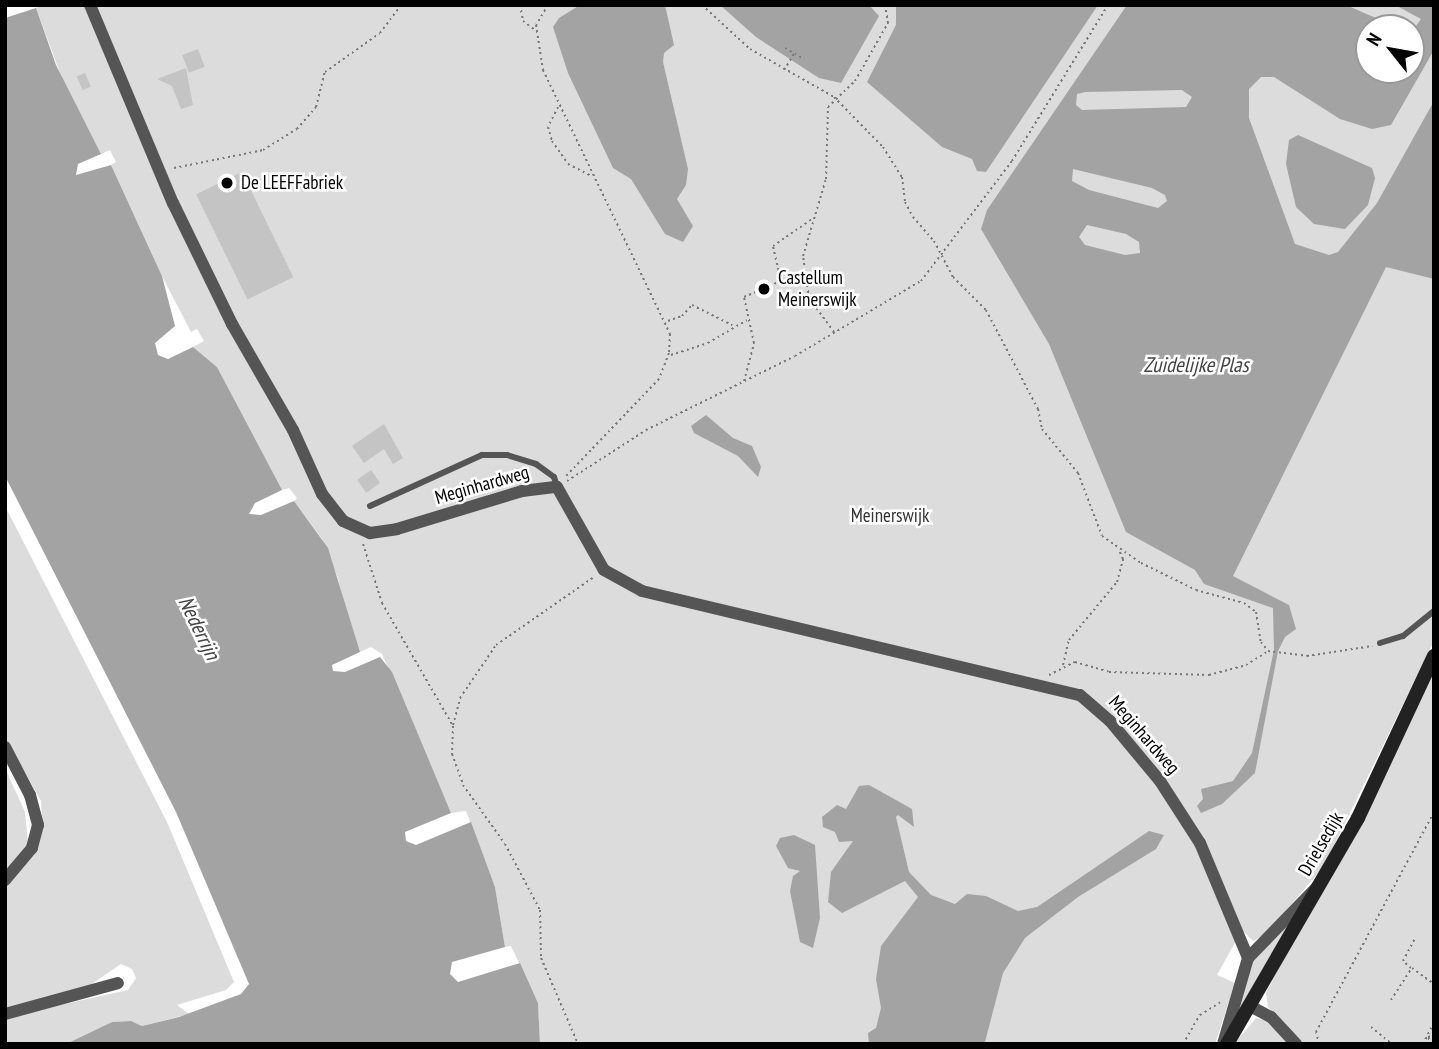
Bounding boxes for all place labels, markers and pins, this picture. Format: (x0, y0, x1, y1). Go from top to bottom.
place label: De LEEFFabriek (241, 172, 343, 194)
marker: De LEEFFabriek (219, 175, 235, 191)
place label: Castellum Meinerswijk (778, 267, 857, 311)
marker: Castellum Meinerswijk (756, 281, 772, 297)

